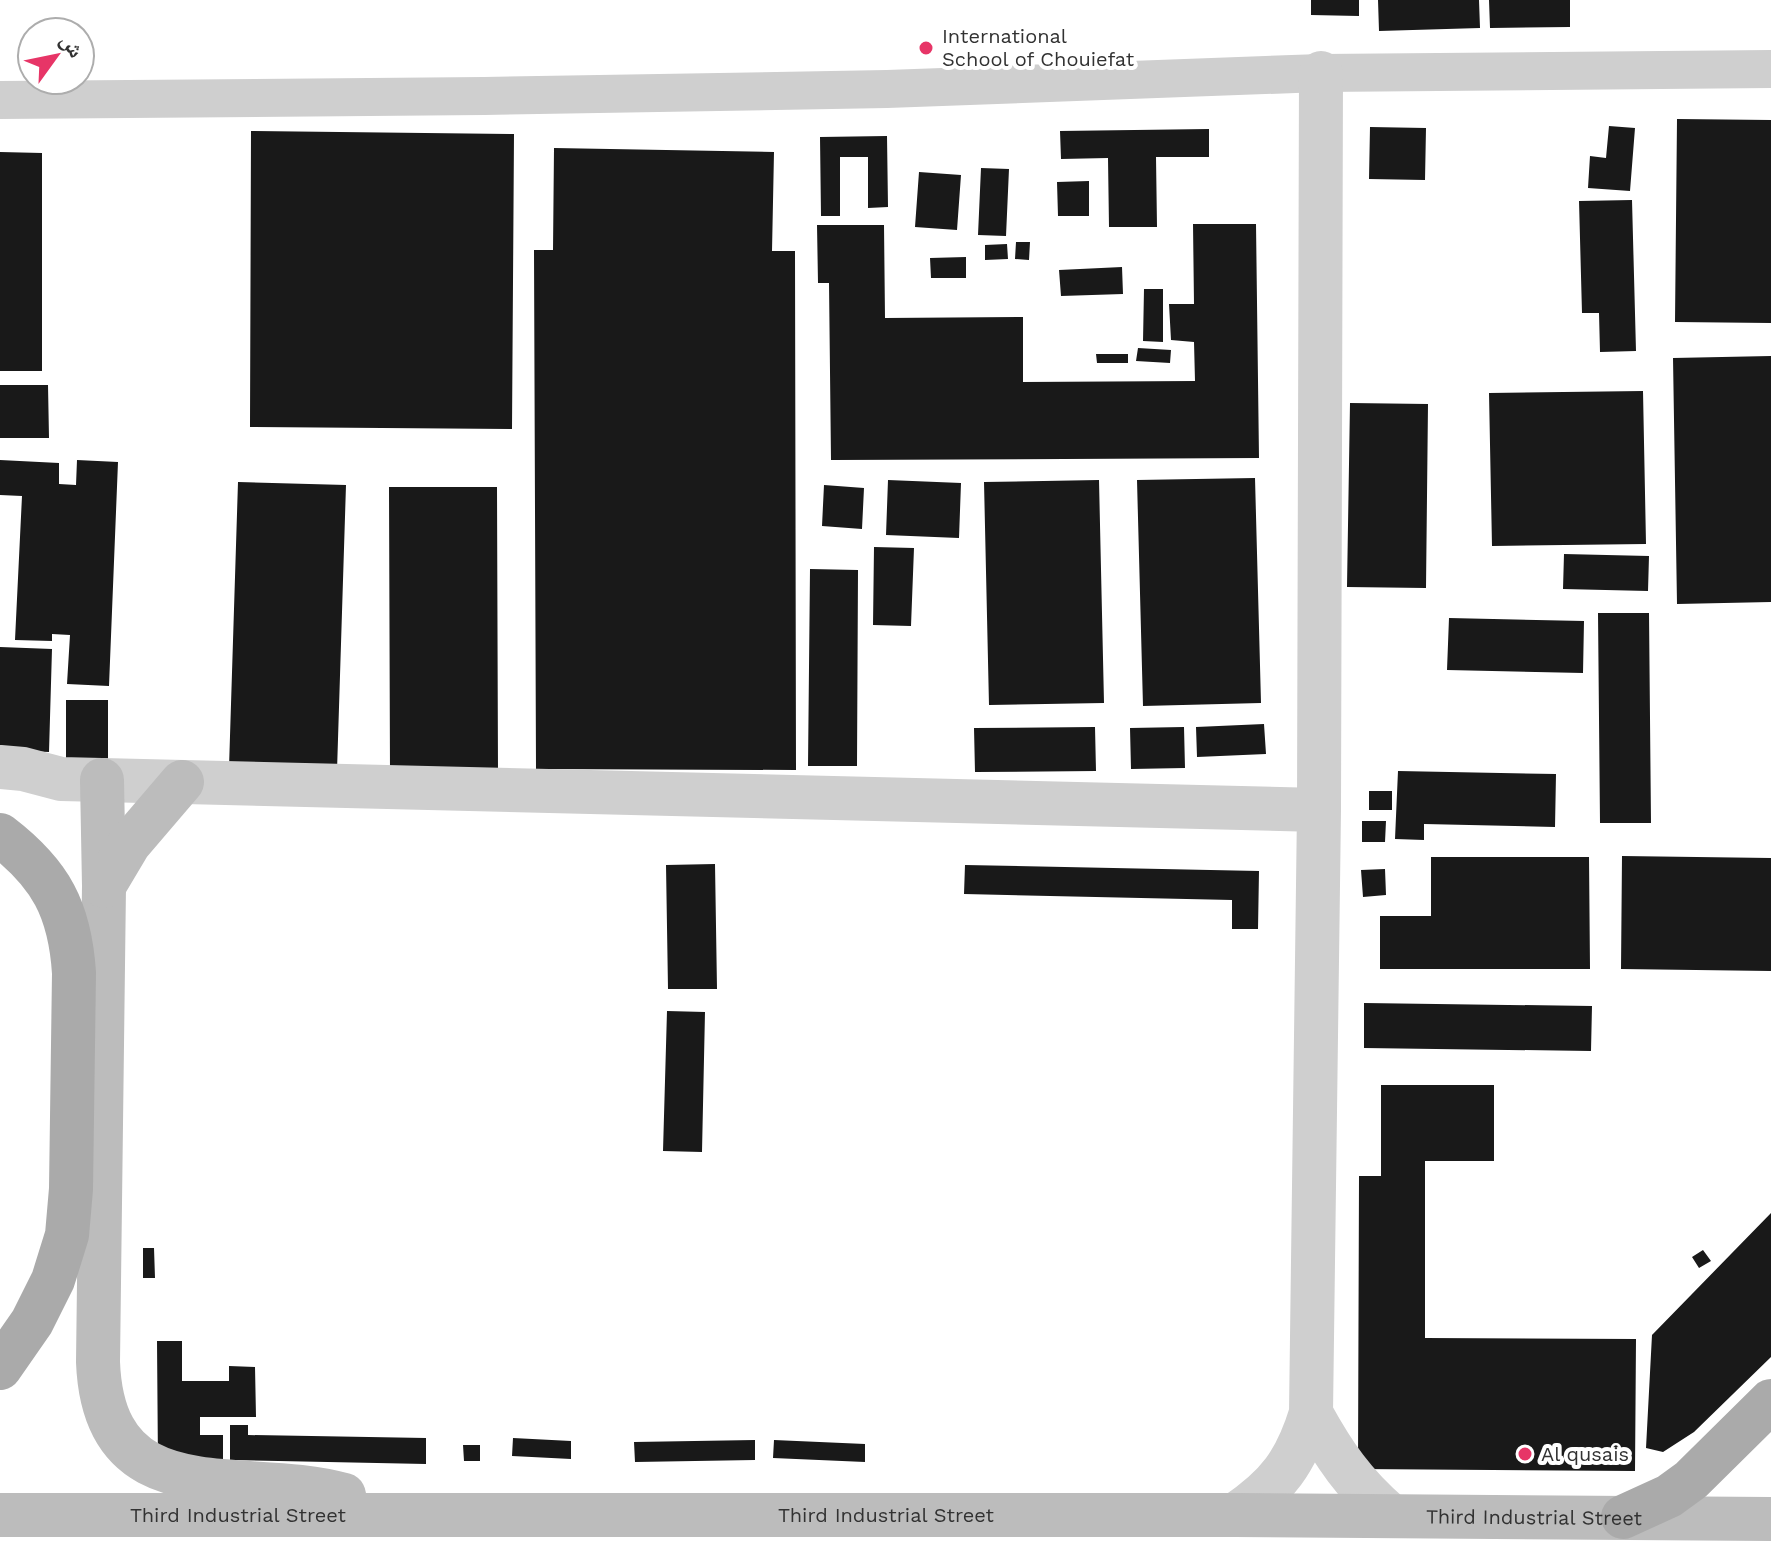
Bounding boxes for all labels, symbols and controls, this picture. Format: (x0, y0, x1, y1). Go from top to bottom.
north arrow (16, 16, 96, 96)
place label: International School of Chouiefat (942, 24, 1135, 71)
text: ش (55, 29, 89, 63)
marker: International School of Chouiefat (917, 39, 935, 57)
place label: Al qusais (1541, 1442, 1629, 1466)
marker: Al qusais (1516, 1445, 1534, 1463)
street label: Third Industrial Street (130, 1503, 347, 1527)
street label: Third Industrial Street (778, 1503, 995, 1527)
street label: Third Industrial Street (1426, 1504, 1643, 1530)

